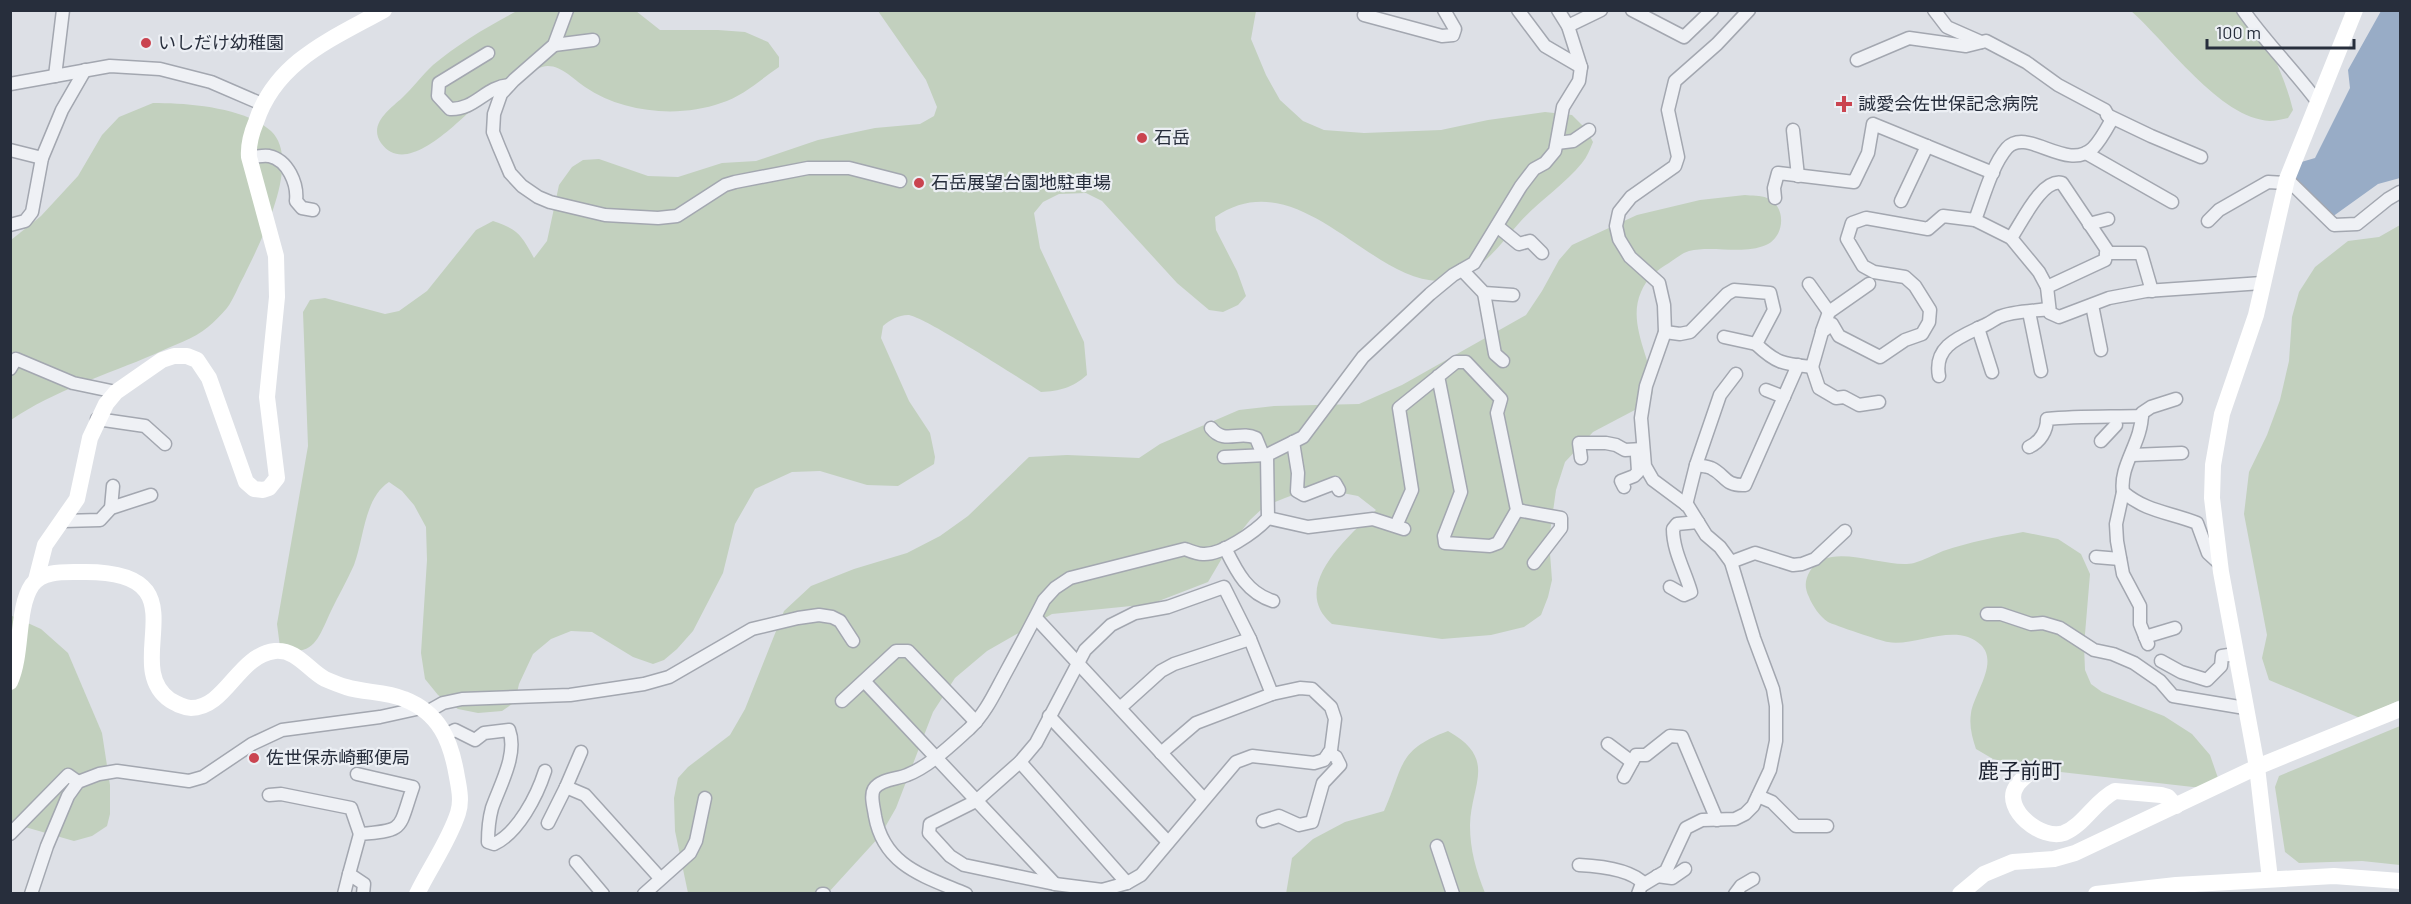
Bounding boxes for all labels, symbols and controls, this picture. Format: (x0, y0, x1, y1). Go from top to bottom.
scale bar (2207, 12, 2354, 50)
text: 100 m (2216, 21, 2261, 43)
place label: いしだけ幼稚園 (158, 31, 284, 53)
marker: いしだけ幼稚園 (139, 36, 153, 50)
place label: 誠愛会佐世保記念病院 (1858, 92, 2038, 114)
marker: 誠愛会佐世保記念病院 (1835, 95, 1853, 113)
place label: 石岳 (1154, 126, 1190, 148)
marker: 石岳 (1135, 131, 1149, 145)
place label: 石岳展望台園地駐車場 (931, 171, 1111, 193)
marker: 石岳展望台園地駐車場 (912, 176, 926, 190)
place label: 佐世保赤崎郵便局 (266, 746, 410, 768)
marker: 佐世保赤崎郵便局 (247, 751, 261, 765)
district label: 鹿子前町 (1978, 757, 2062, 782)

